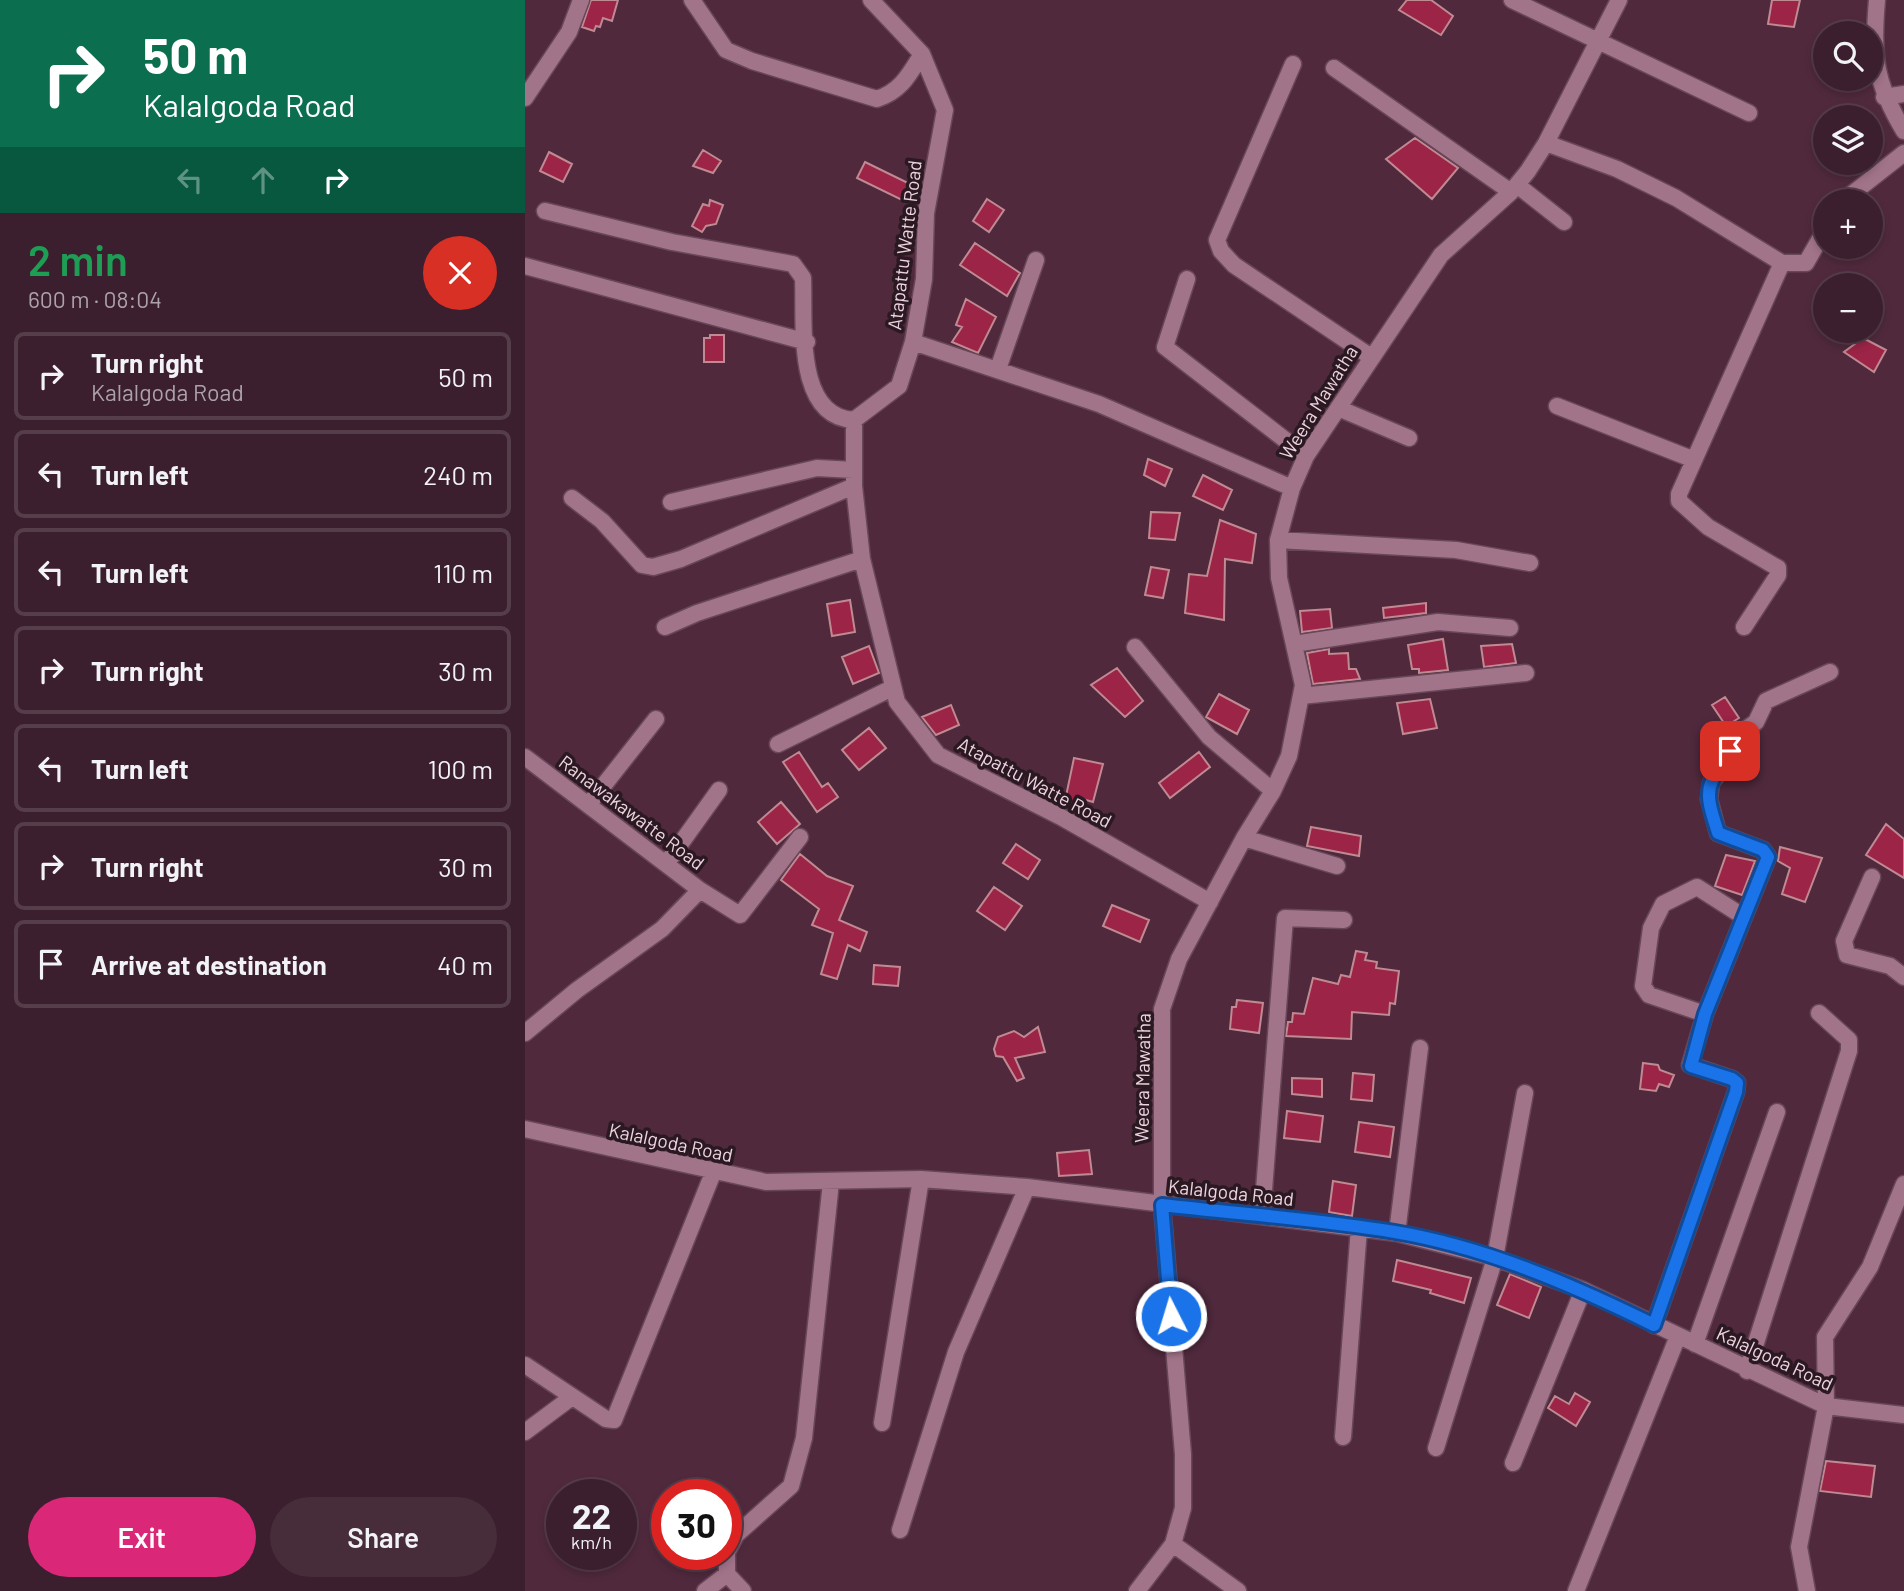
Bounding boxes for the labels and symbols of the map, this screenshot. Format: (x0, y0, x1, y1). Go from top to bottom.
street label: Atapattu Watte Road (882, 159, 926, 331)
street label: Weera Mawatha (1274, 341, 1362, 463)
pin (1700, 721, 1760, 781)
street label: Atapattu Watte Road (954, 732, 1116, 832)
street label: Ranawakawatte Road (555, 750, 709, 874)
street label: Weera Mawatha (1129, 1013, 1155, 1143)
street label: Kalalgoda Road (607, 1118, 735, 1166)
street label: Kalalgoda Road (1167, 1174, 1295, 1210)
position arrow (1134, 1279, 1208, 1353)
street label: Kalalgoda Road (1713, 1321, 1837, 1395)
speed limit sign: 30 (651, 1479, 742, 1570)

